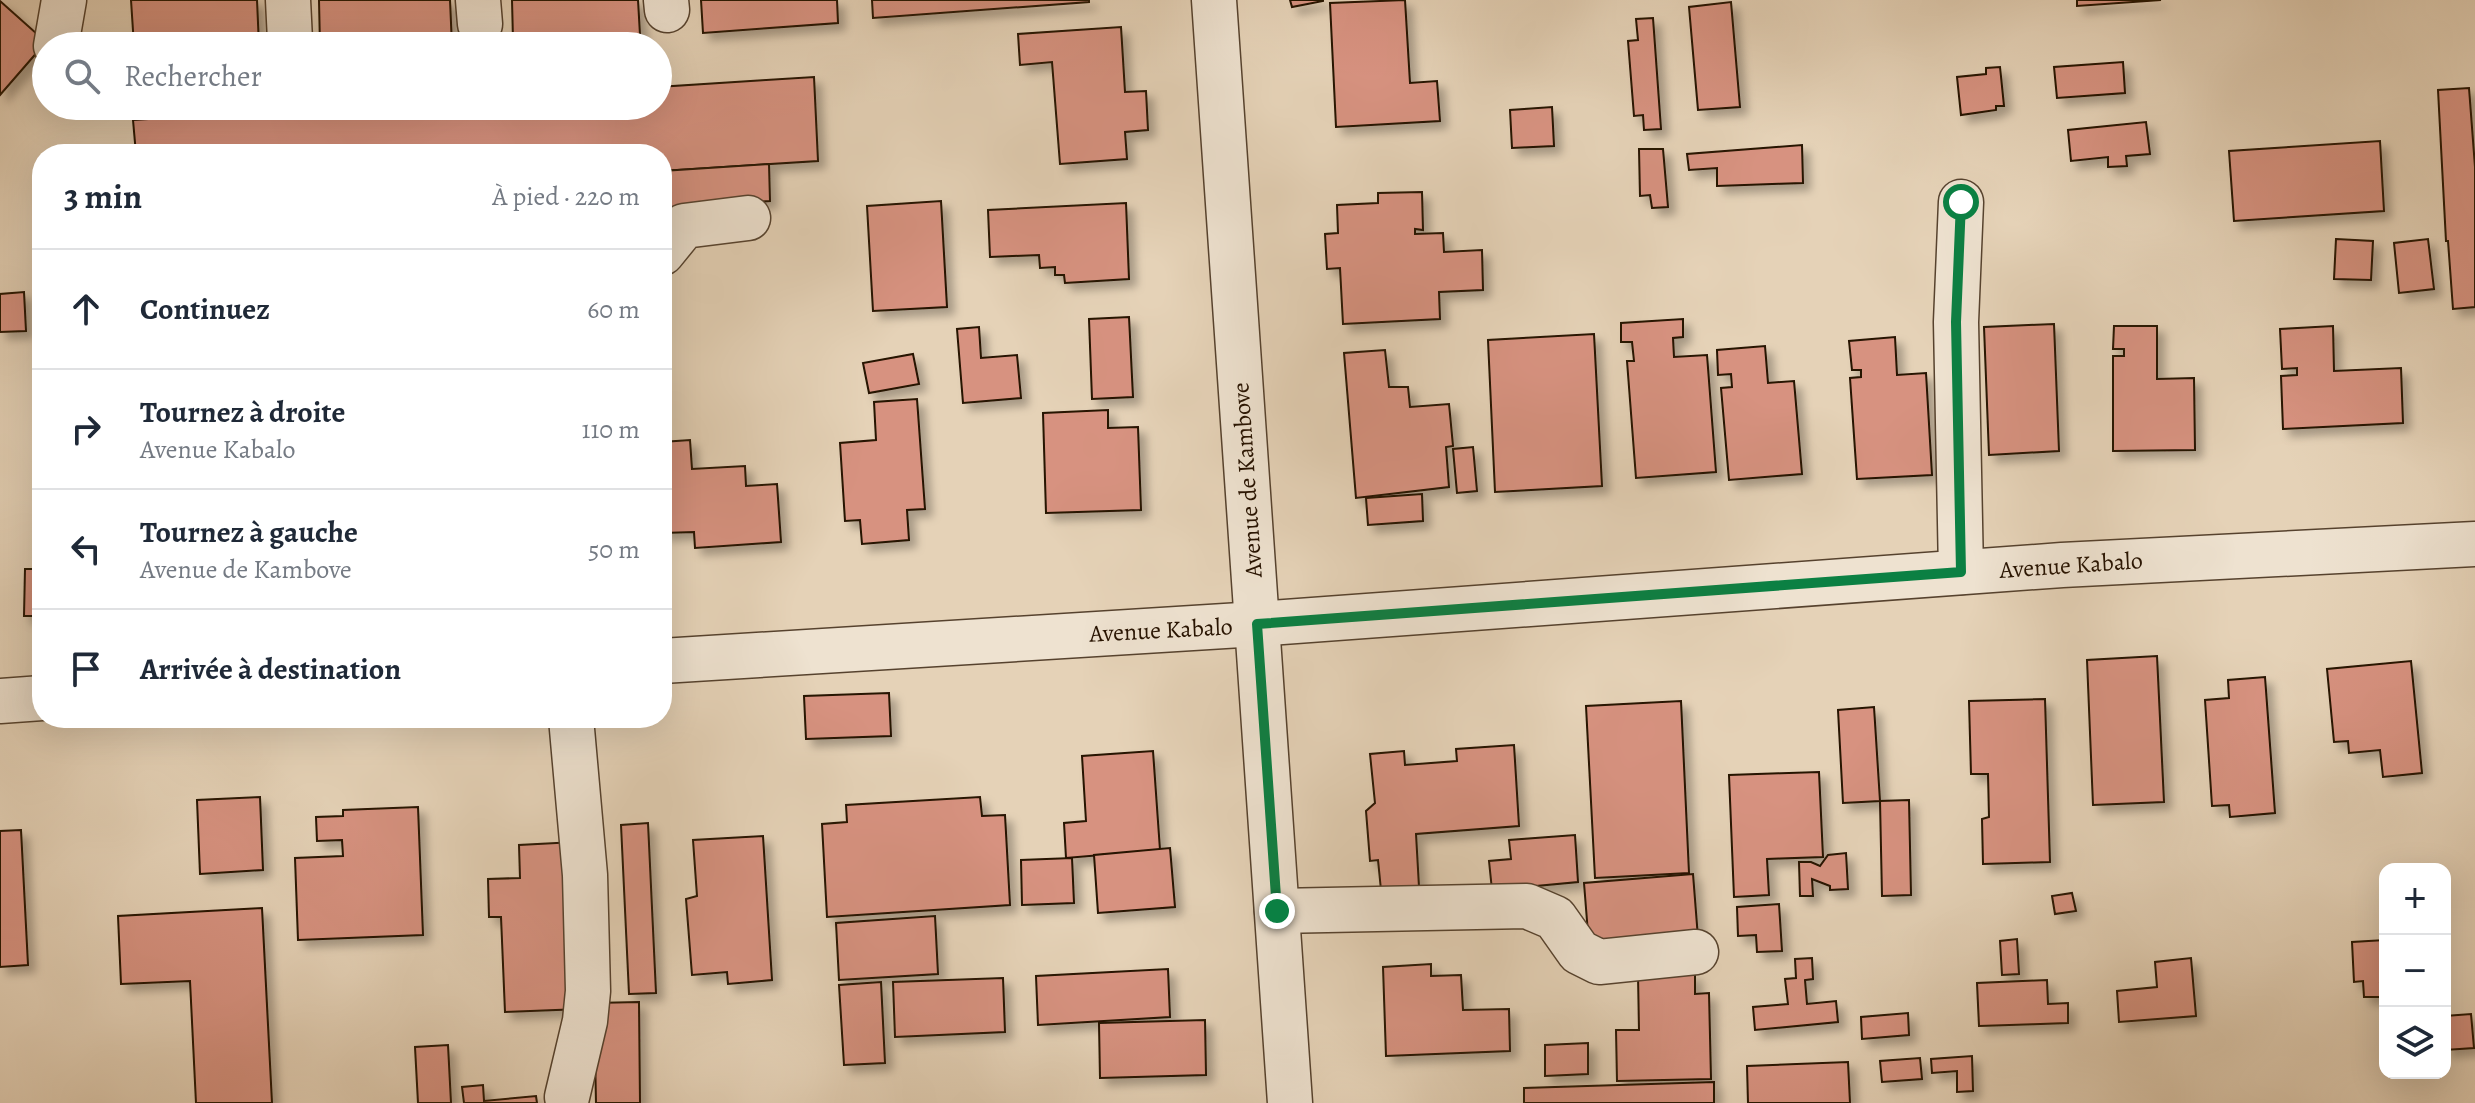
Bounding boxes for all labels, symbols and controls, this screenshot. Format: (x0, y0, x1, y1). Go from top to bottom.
search box (32, 32, 672, 120)
icon: search (60, 54, 104, 98)
text: Rechercher (124, 56, 262, 96)
text: 3 min (64, 173, 142, 220)
text: À pied · 220 m (492, 179, 640, 214)
route start (1943, 184, 1979, 220)
icon: ahead (64, 287, 108, 331)
text: Continuez (140, 289, 270, 329)
text: 60 m (587, 292, 640, 327)
street label: Avenue de Kambove (1224, 381, 1270, 580)
text: Tournez à droite (140, 392, 345, 432)
icon: right (64, 407, 108, 451)
text: 110 m (582, 412, 640, 447)
text: Avenue Kabalo (140, 432, 295, 467)
text: Tournez à gauche (140, 512, 358, 552)
icon: left (64, 527, 108, 571)
text: 50 m (588, 532, 640, 567)
street label: Avenue Kabalo (1997, 544, 2144, 586)
text: Avenue de Kambove (140, 552, 352, 587)
street label: Avenue Kabalo (1088, 610, 1233, 650)
icon: arrive (64, 647, 108, 691)
text: Arrivée à destination (140, 649, 401, 689)
map controls (2379, 863, 2451, 1079)
button: + (2379, 863, 2451, 935)
route end (1259, 893, 1295, 929)
button: − (2379, 935, 2451, 1007)
button: layers (2379, 1007, 2451, 1079)

